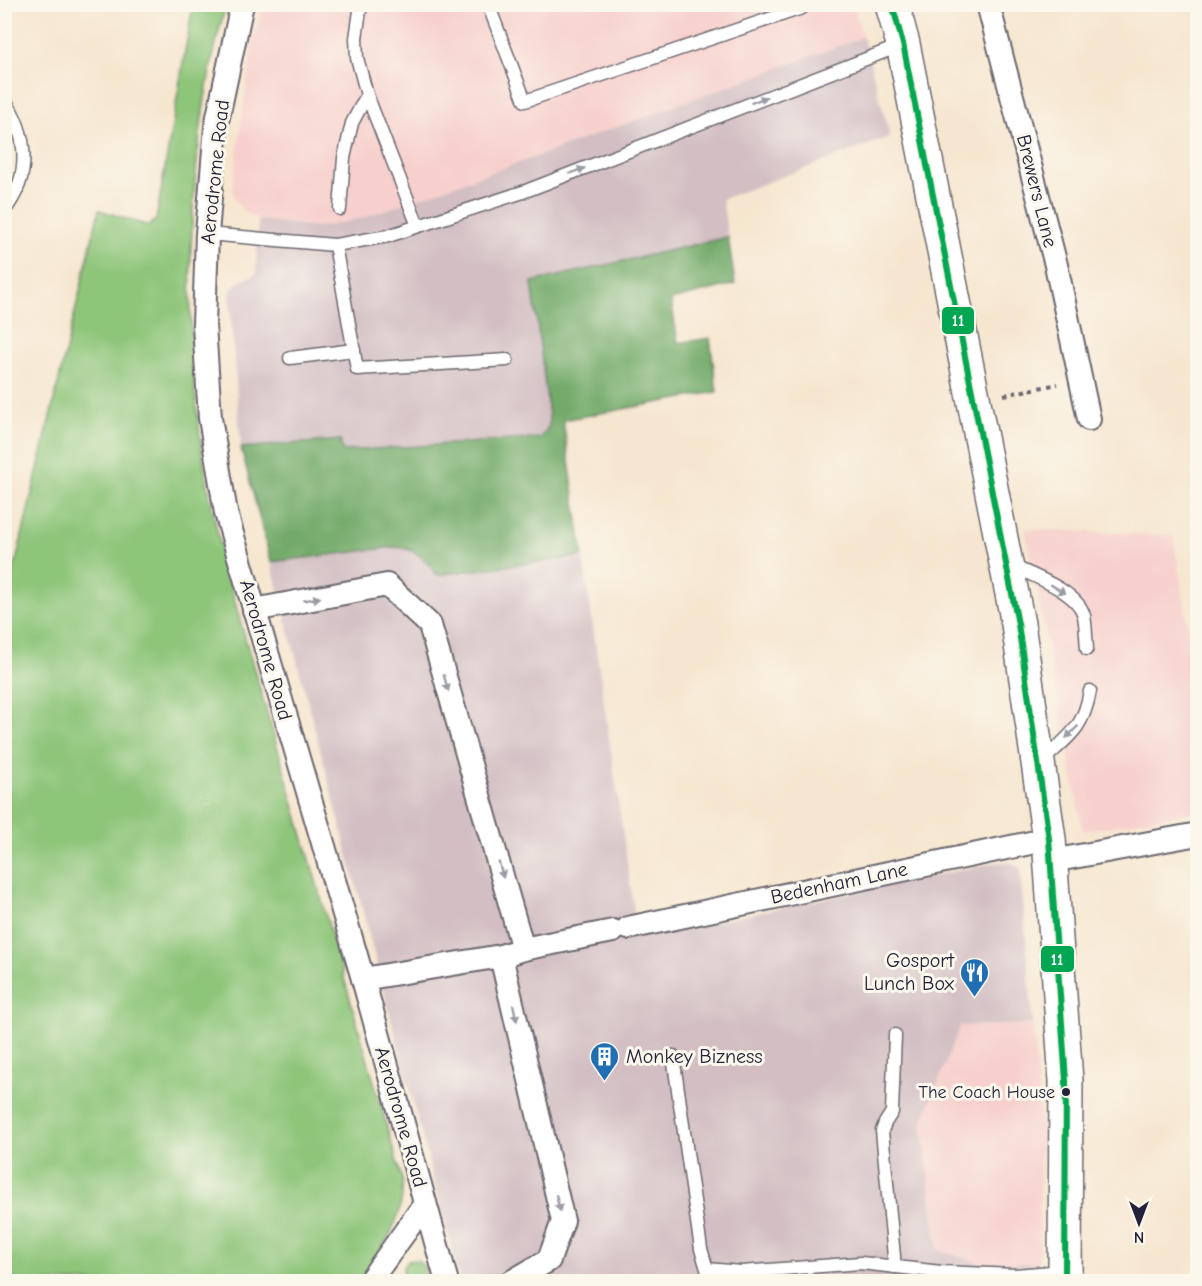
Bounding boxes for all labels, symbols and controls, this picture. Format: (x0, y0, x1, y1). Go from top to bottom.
one-way arrow (750, 95, 768, 104)
street label: Aerodrome Road (196, 99, 234, 245)
street label: Brewers Lane (1012, 132, 1062, 250)
one-way arrow (568, 166, 586, 175)
line badge: 11 (941, 306, 975, 335)
text: 11 (952, 312, 964, 330)
street label: Aerodrome Road (235, 577, 297, 723)
one-way arrow (1050, 584, 1066, 595)
one-way arrow (302, 594, 321, 603)
one-way arrow (442, 674, 451, 692)
one-way arrow (1065, 725, 1080, 739)
street label: Bedenham Lane (768, 857, 910, 909)
one-way arrow (496, 861, 506, 879)
line badge: 11 (1040, 945, 1075, 973)
place label: Gosport Lunch Box (864, 949, 955, 995)
text: 11 (1051, 951, 1063, 969)
restaurant icon: Gosport Lunch Box (959, 956, 991, 998)
one-way arrow (510, 1003, 520, 1022)
building icon: Monkey Bizness (589, 1040, 621, 1082)
street label: Aerodrome Road (370, 1044, 432, 1190)
place label: Monkey Bizness (626, 1045, 763, 1068)
place label: The Coach House (919, 1082, 1055, 1103)
marker: The Coach House (1060, 1086, 1072, 1098)
one-way arrow (554, 1193, 564, 1212)
north arrow (1109, 1193, 1169, 1253)
text: N (1134, 1228, 1144, 1246)

